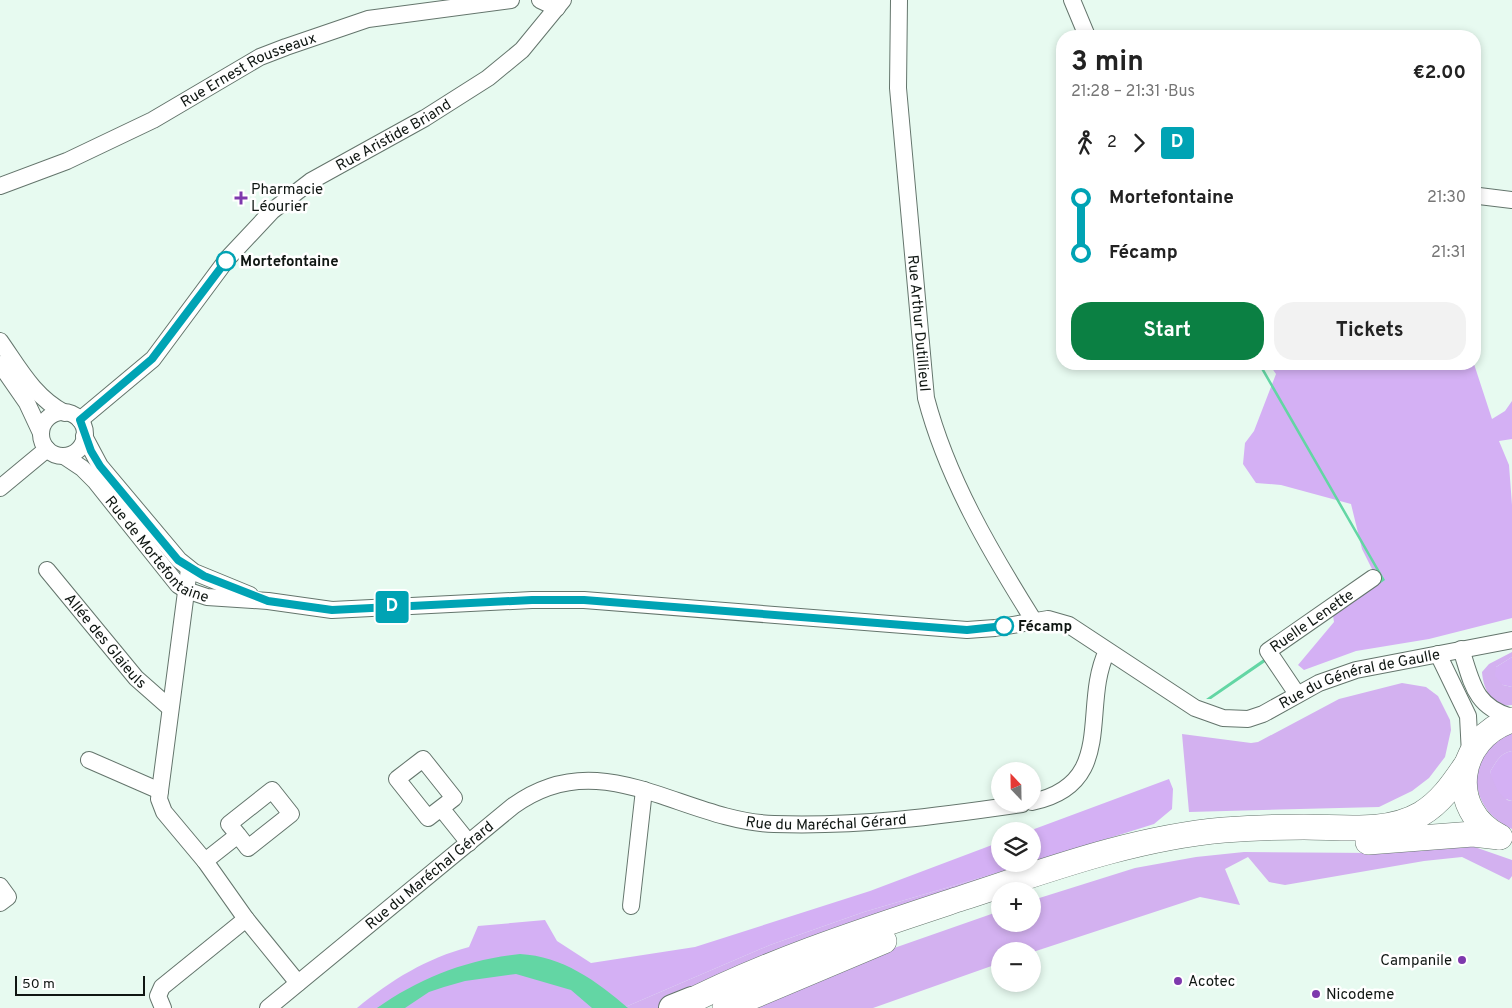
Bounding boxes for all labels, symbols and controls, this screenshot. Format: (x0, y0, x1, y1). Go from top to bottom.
street label: Rue Ernest Rousseaux (178, 29, 319, 113)
text: 3 min (1071, 45, 1144, 81)
text: €2.00 (1413, 61, 1466, 85)
text: 21:28 – 21:31 · Bus (1071, 82, 1195, 102)
street label: Rue Aristide Briand (333, 96, 455, 176)
icon: walk (1071, 129, 1099, 157)
icon: forward (1125, 129, 1153, 157)
text: D (1171, 131, 1184, 154)
text: 2 (1107, 133, 1117, 153)
place label: Pharmacie Léourier (251, 181, 323, 217)
text: Mortefontaine (1109, 186, 1234, 210)
text: 21:30 (1427, 188, 1466, 208)
marker: Pharmacie Léourier (235, 192, 247, 204)
text: Fécamp (1109, 241, 1178, 265)
text: 21:31 (1431, 243, 1466, 263)
marker: Mortefontaine (216, 251, 236, 271)
place label: Mortefontaine (240, 253, 339, 272)
street label: Rue Arthur Dutillieul (902, 254, 933, 392)
button: Start (1071, 302, 1264, 360)
button: Tickets (1274, 302, 1466, 360)
street label: Rue de Mortefontaine (100, 493, 211, 608)
street label: Ruelle Lenette (1267, 586, 1358, 658)
street label: Allée des Glaieuls (59, 590, 150, 694)
line badge: D (376, 591, 408, 623)
text: D (386, 595, 398, 618)
marker: Fécamp (994, 616, 1014, 636)
place label: Fécamp (1018, 618, 1072, 637)
street label: Rue du Général de Gaulle (1276, 646, 1442, 714)
north arrow (991, 762, 1041, 812)
map controls (991, 762, 1041, 992)
street label: Rue du Maréchal Gérard (744, 811, 907, 836)
street label: Rue du Maréchal Gérard (362, 818, 498, 935)
button: layers (991, 822, 1041, 872)
button: + (991, 882, 1041, 932)
button: − (991, 942, 1041, 992)
place label: Campanile (1380, 952, 1452, 971)
marker: Campanile (1456, 954, 1468, 966)
scale bar (15, 973, 145, 996)
place label: Acotec (1188, 973, 1235, 992)
marker: Acotec (1172, 975, 1184, 987)
text: 50 m (22, 976, 55, 993)
place label: Nicodeme (1326, 986, 1394, 1005)
marker: Nicodeme (1310, 988, 1322, 1000)

